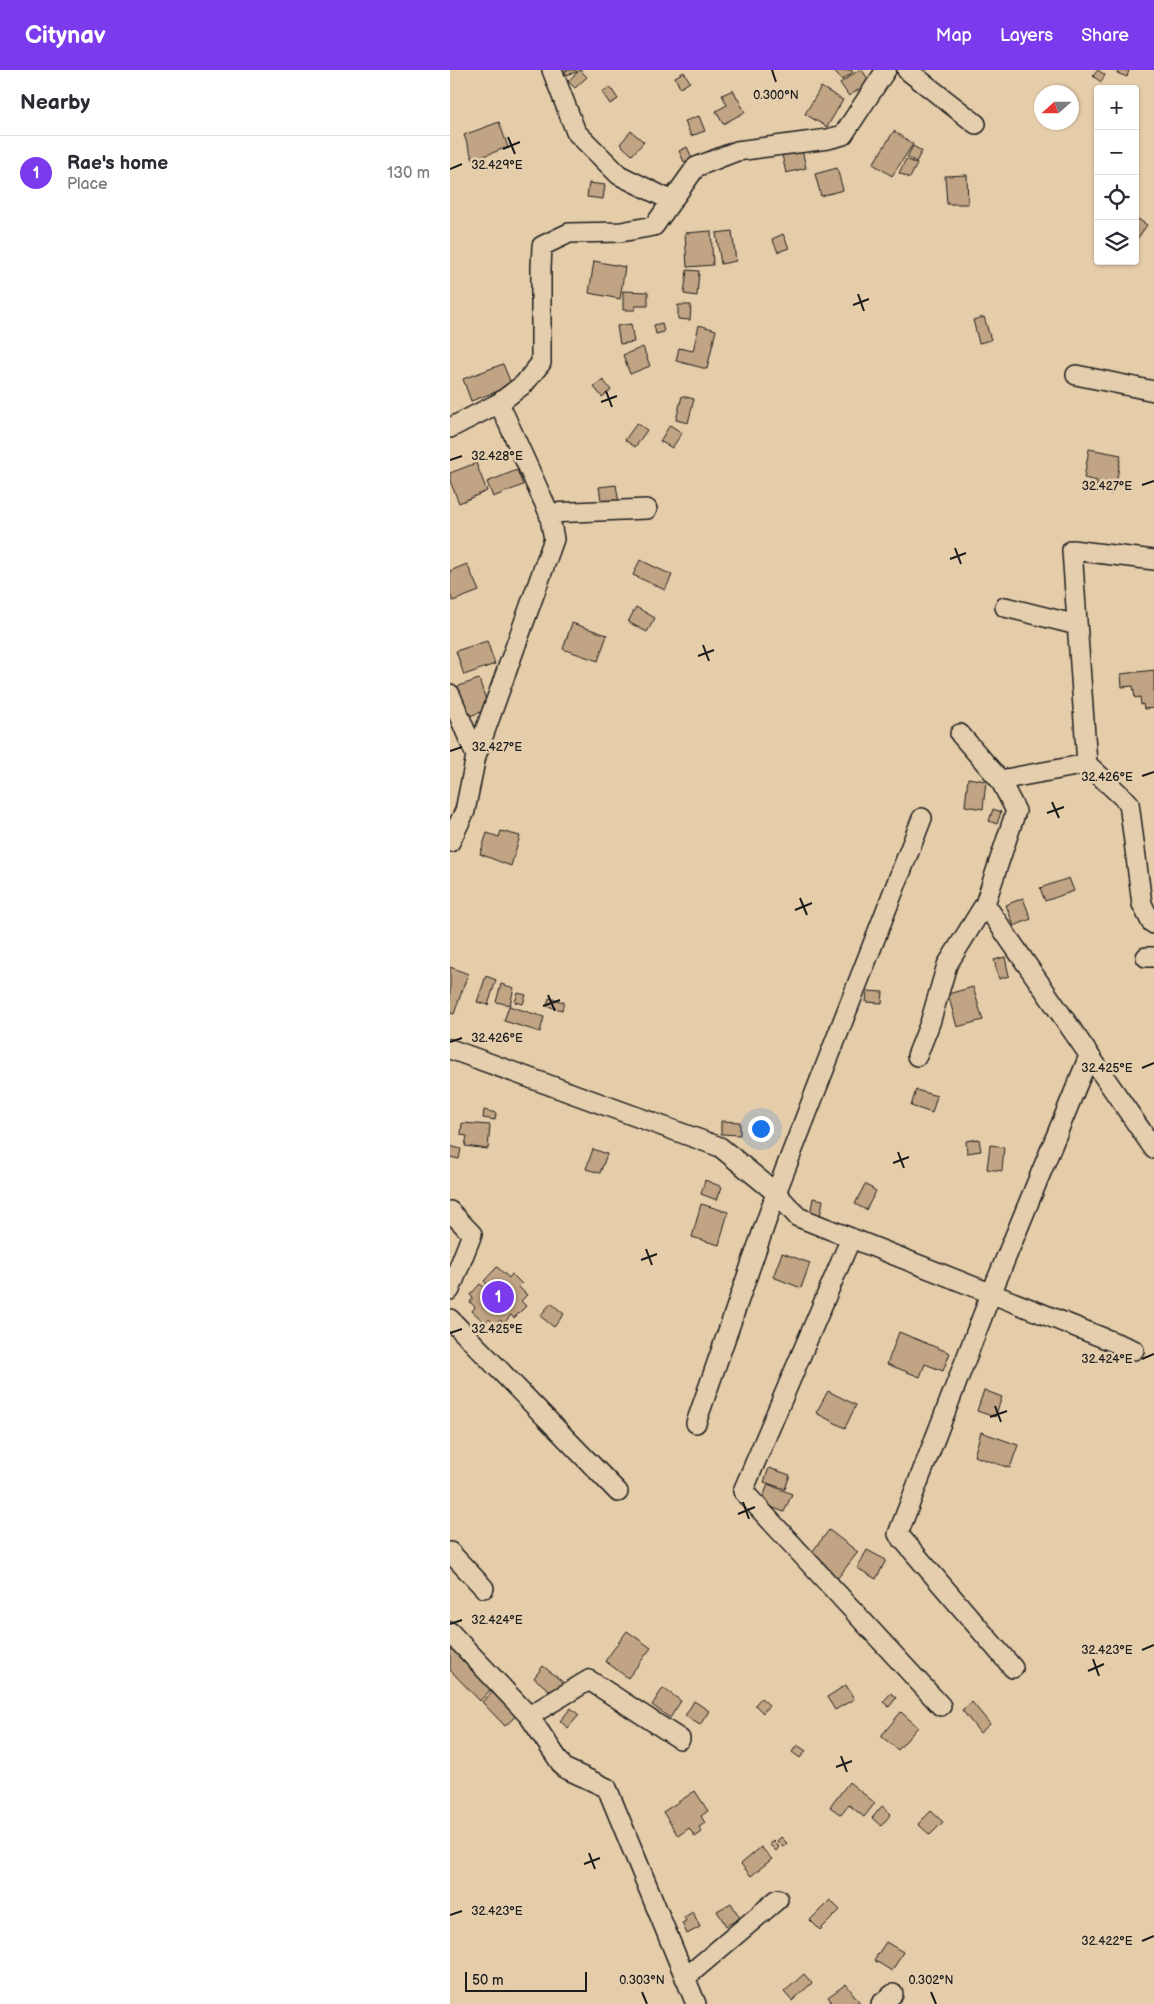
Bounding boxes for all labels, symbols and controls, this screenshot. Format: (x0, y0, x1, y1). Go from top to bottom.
text: Citynav (25, 21, 106, 50)
text: Map (936, 25, 972, 46)
text: Layers (1000, 25, 1053, 46)
text: Share (1081, 25, 1129, 46)
north arrow (1034, 85, 1079, 130)
map controls (1094, 85, 1139, 265)
button: + (1094, 85, 1139, 130)
text: 0.300°N (753, 88, 799, 103)
text: Nearby (20, 90, 90, 115)
button: − (1094, 130, 1139, 175)
text: Rae's home (67, 152, 168, 175)
text: 32.429°E (471, 158, 523, 173)
text: 1 (33, 164, 39, 183)
text: 130 m (387, 164, 430, 183)
text: Place (67, 175, 108, 194)
button: locate (1094, 175, 1139, 220)
button: layers (1094, 220, 1139, 265)
text: 32.428°E (471, 449, 523, 464)
text: 32.427°E (1082, 479, 1132, 494)
text: 32.427°E (472, 740, 522, 755)
text: 32.426°E (1081, 770, 1133, 785)
text: 32.426°E (471, 1031, 523, 1046)
text: 32.425°E (1081, 1061, 1133, 1076)
your location (748, 1116, 774, 1142)
pin: 1 (482, 1278, 514, 1316)
text: 32.425°E (471, 1322, 523, 1337)
text: 32.424°E (1081, 1352, 1133, 1367)
text: 32.424°E (471, 1613, 523, 1628)
text: 32.423°E (1081, 1643, 1133, 1658)
text: 32.423°E (471, 1904, 523, 1919)
text: 32.422°E (1081, 1934, 1133, 1949)
scale bar (465, 1969, 588, 1992)
text: 50 m (472, 1972, 504, 1989)
text: 0.303°N (619, 1973, 665, 1988)
text: 0.302°N (908, 1973, 954, 1988)

